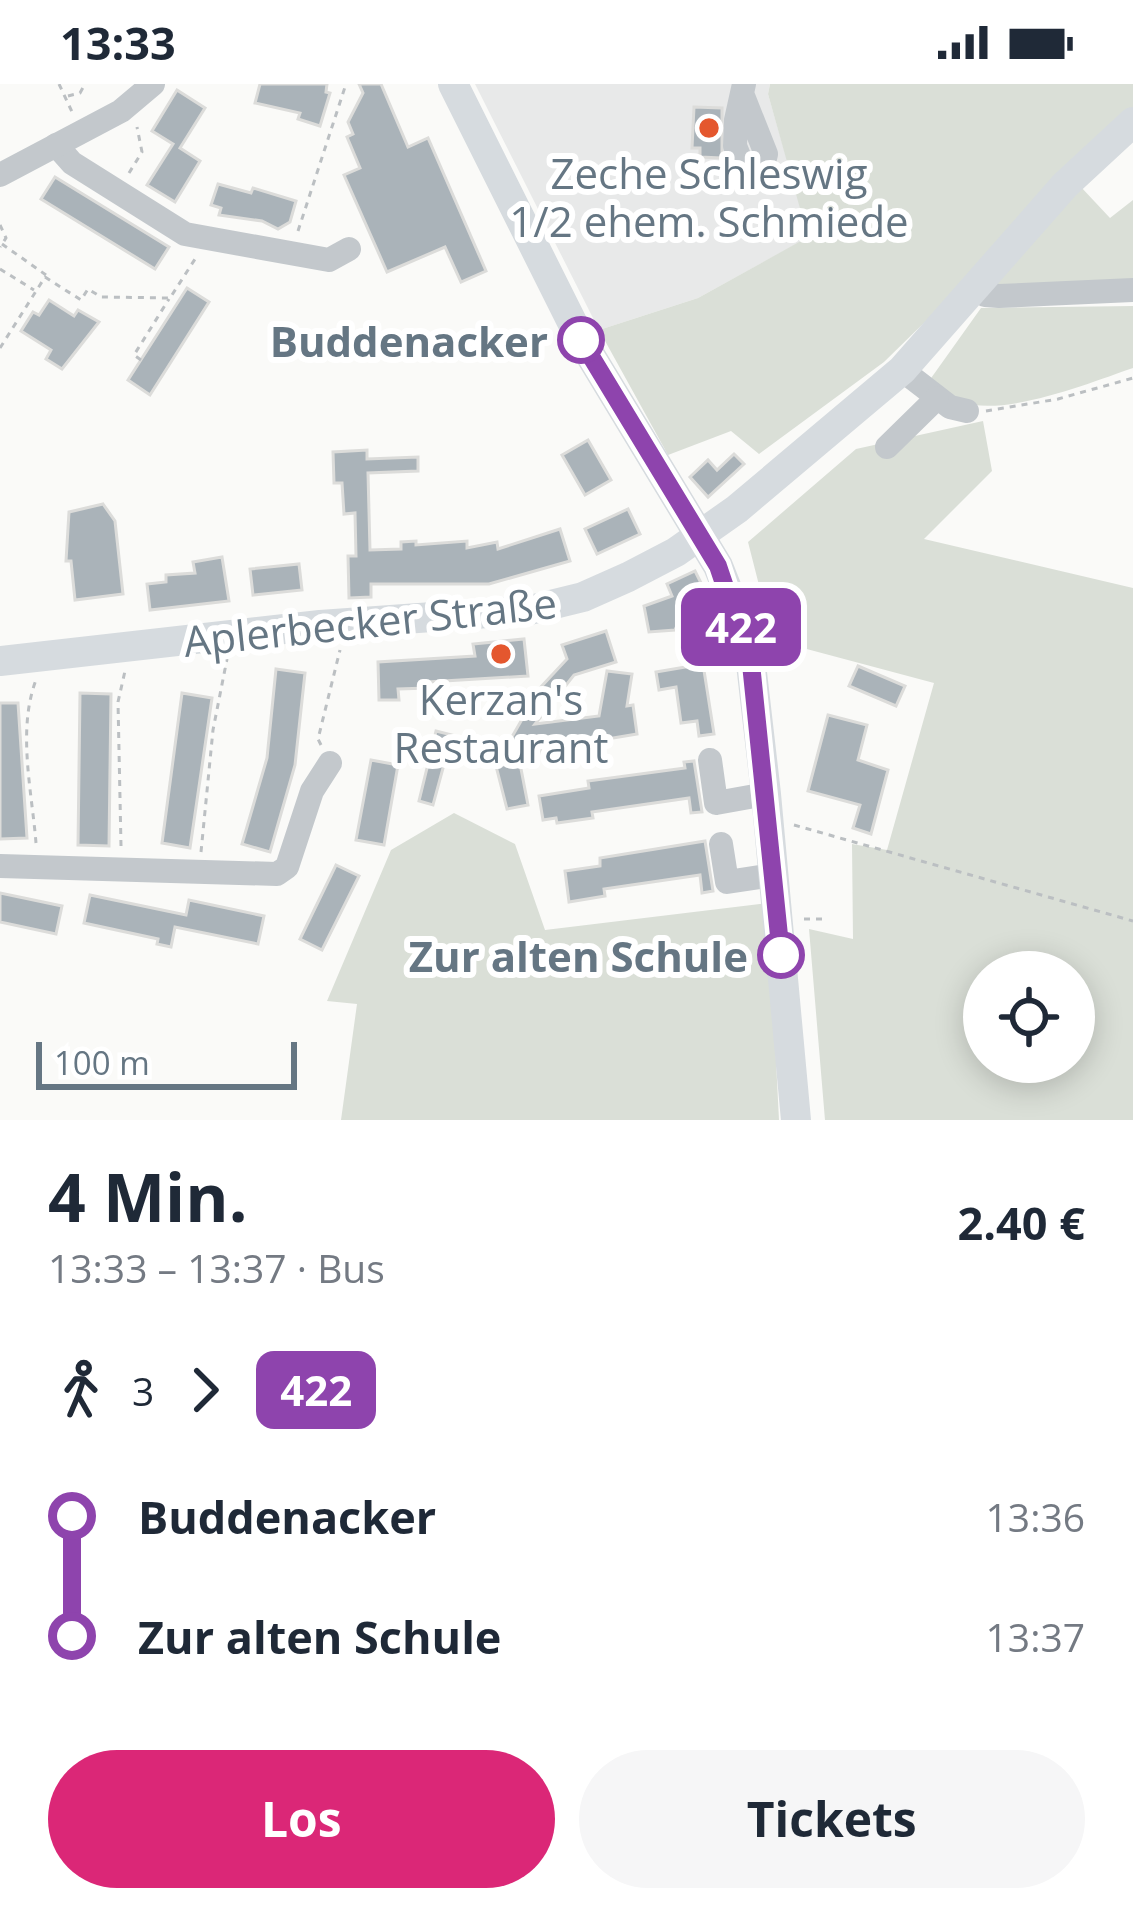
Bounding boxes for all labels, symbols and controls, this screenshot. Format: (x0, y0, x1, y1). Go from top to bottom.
text: 13:33 (60, 12, 176, 73)
marker: Zeche Schleswig 1/2 ehem. Schmiede (696, 115, 722, 141)
place label: Zeche Schleswig 1/2 ehem. Schmiede (509, 144, 909, 249)
place label: Buddenacker (270, 312, 548, 369)
marker: Buddenacker (559, 318, 603, 362)
street label: Aplerbecker Straße (181, 573, 559, 669)
line badge: 422 (672, 588, 810, 666)
text: 422 (705, 598, 777, 655)
marker: Kerzan's Restaurant (488, 641, 514, 667)
place label: Kerzan's Restaurant (394, 670, 608, 775)
place label: Zur alten Schule (409, 927, 748, 984)
marker: Zur alten Schule (759, 933, 803, 977)
map controls (963, 951, 1095, 1083)
button: locate (963, 951, 1095, 1083)
scale bar (36, 1036, 297, 1089)
text: 100 m (54, 1040, 150, 1085)
text: 4 Min. (48, 1151, 247, 1241)
text: 2.40 € (958, 1192, 1085, 1253)
text: 13:33 – 13:37 · Bus (48, 1241, 385, 1294)
icon: walk (48, 1357, 114, 1423)
icon: forward (172, 1357, 238, 1423)
text: 422 (280, 1361, 352, 1418)
text: 3 (132, 1364, 154, 1417)
text: Buddenacker (138, 1486, 436, 1547)
text: 13:36 (986, 1490, 1085, 1543)
text: Zur alten Schule (138, 1606, 501, 1667)
text: 13:37 (986, 1610, 1085, 1663)
button: Los (48, 1750, 555, 1888)
button: Tickets (579, 1750, 1085, 1888)

